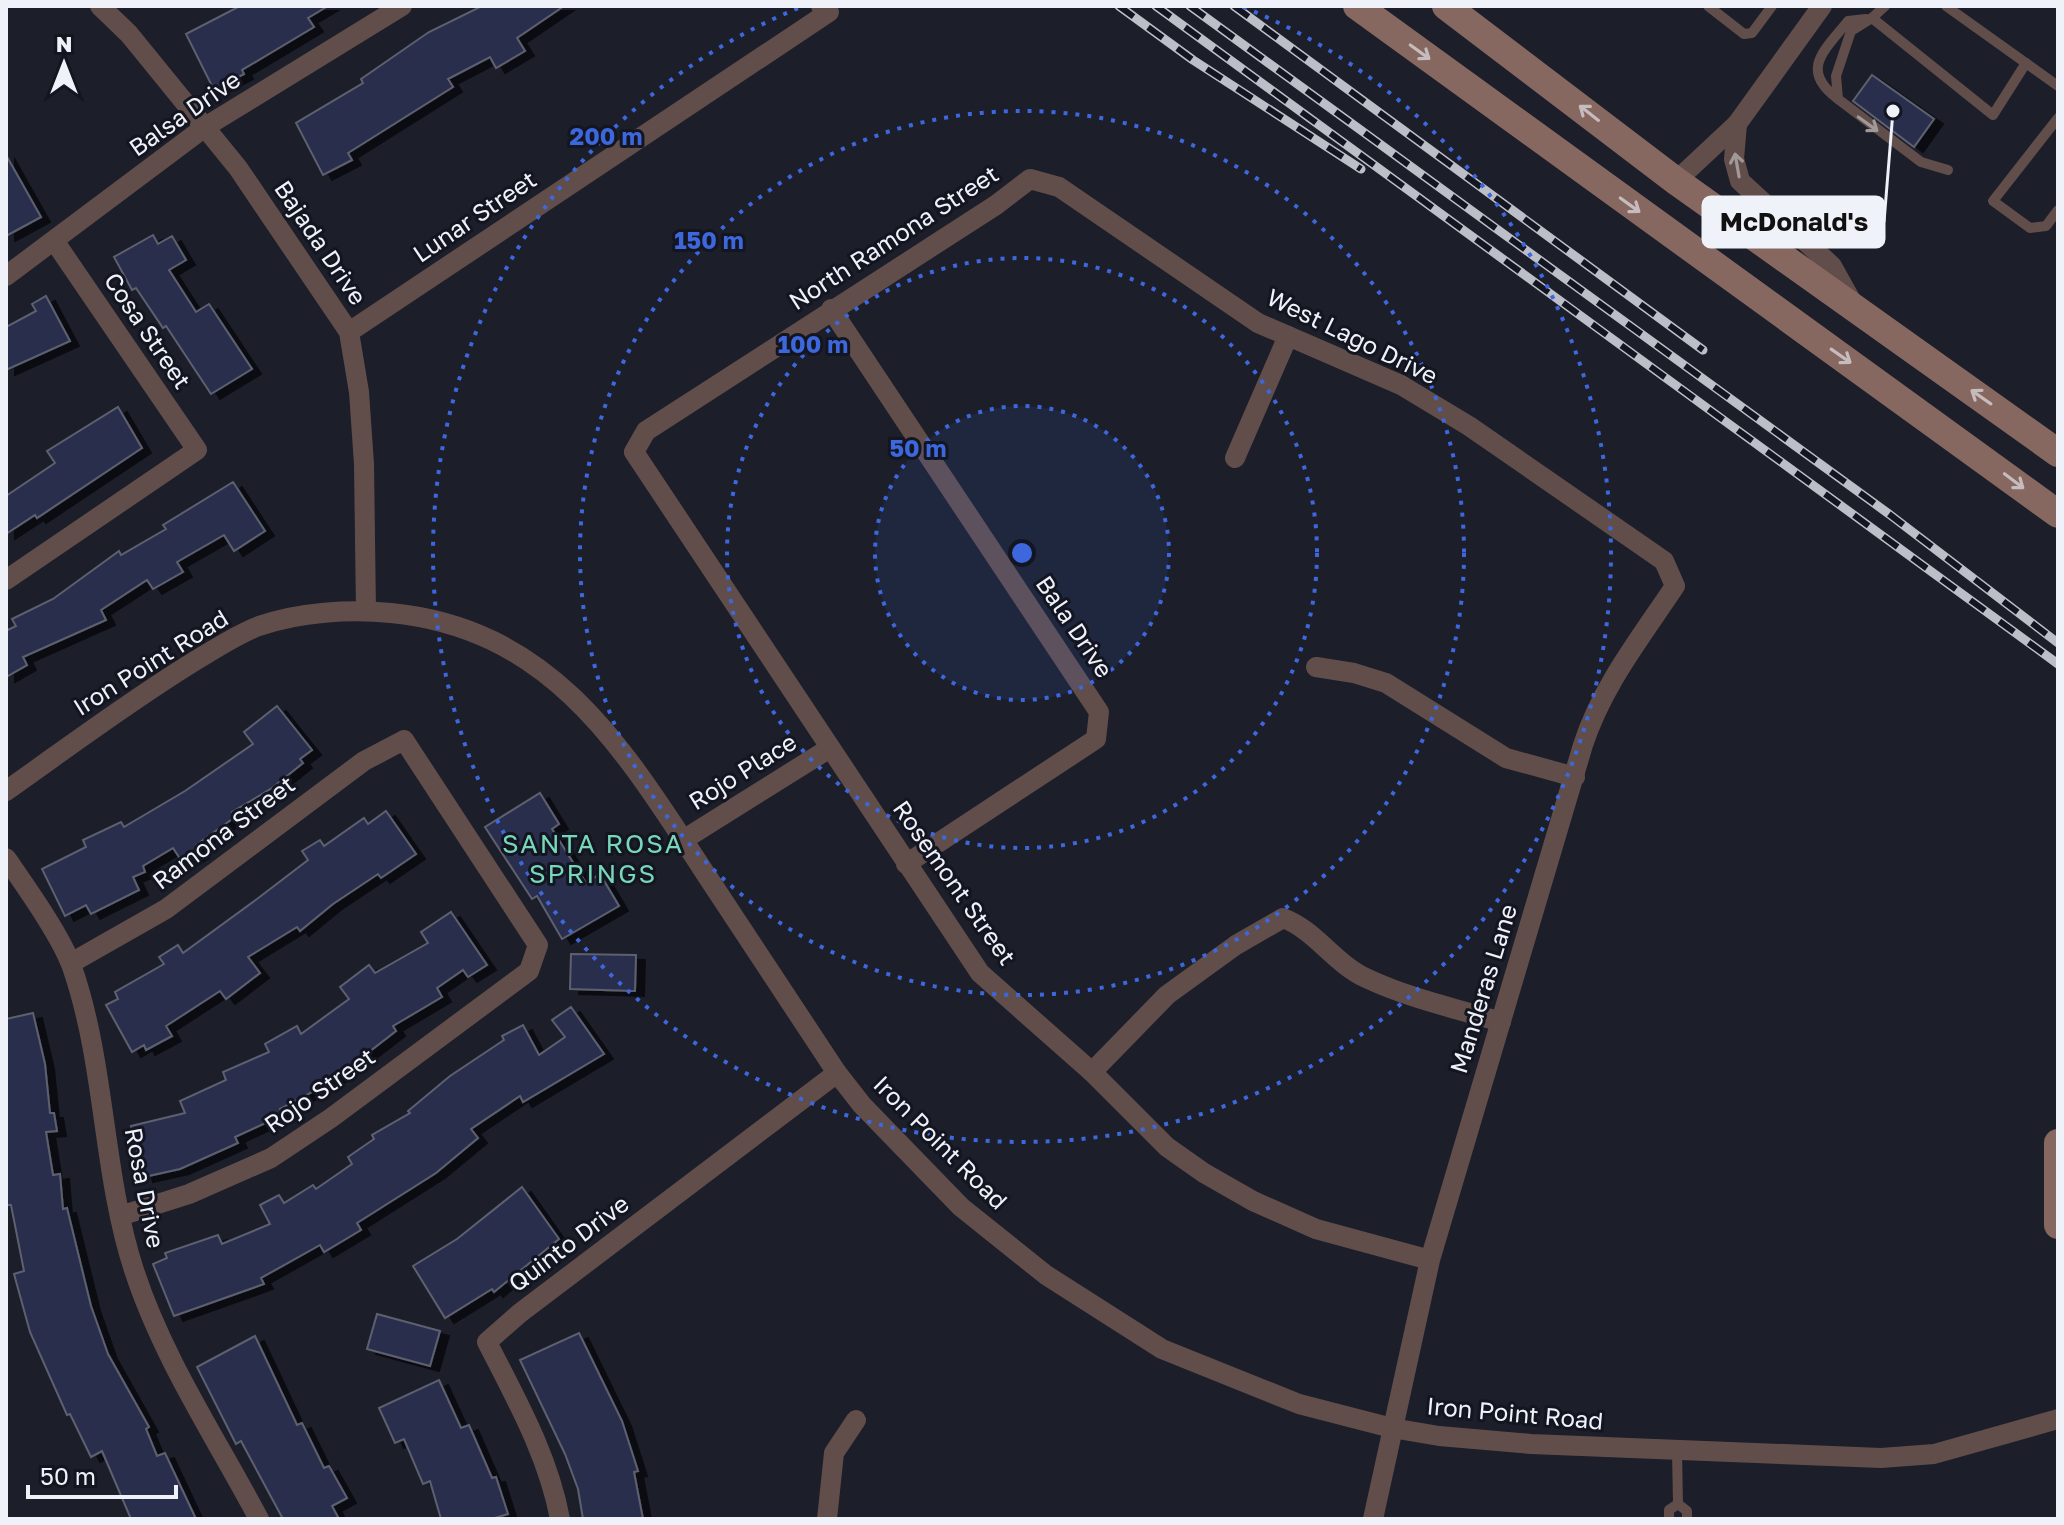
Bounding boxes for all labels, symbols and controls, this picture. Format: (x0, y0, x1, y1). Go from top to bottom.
north arrow (24, 24, 104, 104)
text: N (56, 30, 72, 57)
one-way arrow (1408, 44, 1430, 60)
street label: Balsa Drive (123, 64, 245, 162)
one-way arrow (1579, 104, 1600, 121)
one-way arrow (1856, 116, 1878, 132)
text: 200 m (570, 121, 642, 150)
one-way arrow (1729, 152, 1744, 178)
street label: North Ramona Street (783, 158, 1003, 315)
street label: Lunar Street (407, 164, 541, 268)
street label: Bajada Drive (269, 175, 373, 310)
one-way arrow (1618, 197, 1640, 214)
callout: McDonald's (1703, 197, 1884, 247)
text: McDonald's (1720, 206, 1868, 237)
text: 150 m (674, 225, 744, 254)
street label: Cosa Street (99, 266, 198, 394)
street label: West Lago Drive (1263, 282, 1443, 390)
text: 100 m (778, 329, 848, 358)
one-way arrow (1830, 348, 1852, 364)
one-way arrow (1970, 389, 1992, 405)
text: 50 m (889, 433, 947, 462)
one-way arrow (2003, 472, 2024, 489)
centre of rings (1008, 539, 1036, 567)
street label: Bala Drive (1031, 570, 1120, 683)
street label: Iron Point Road (67, 603, 233, 721)
street label: Rojo Place (683, 726, 801, 815)
street label: Ramona Street (146, 769, 300, 895)
street label: Rosemont Street (888, 794, 1023, 970)
district label: SANTA ROSA SPRINGS (502, 828, 684, 889)
street label: Manderas Lane (1443, 901, 1522, 1077)
street label: Rojo Street (258, 1041, 380, 1138)
street label: Iron Point Road (868, 1069, 1014, 1215)
street label: Rosa Drive (120, 1125, 171, 1250)
street label: Quinto Drive (502, 1188, 634, 1297)
street label: Iron Point Road (1426, 1390, 1605, 1435)
scale bar (28, 1449, 176, 1499)
text: 50 m (40, 1461, 96, 1490)

